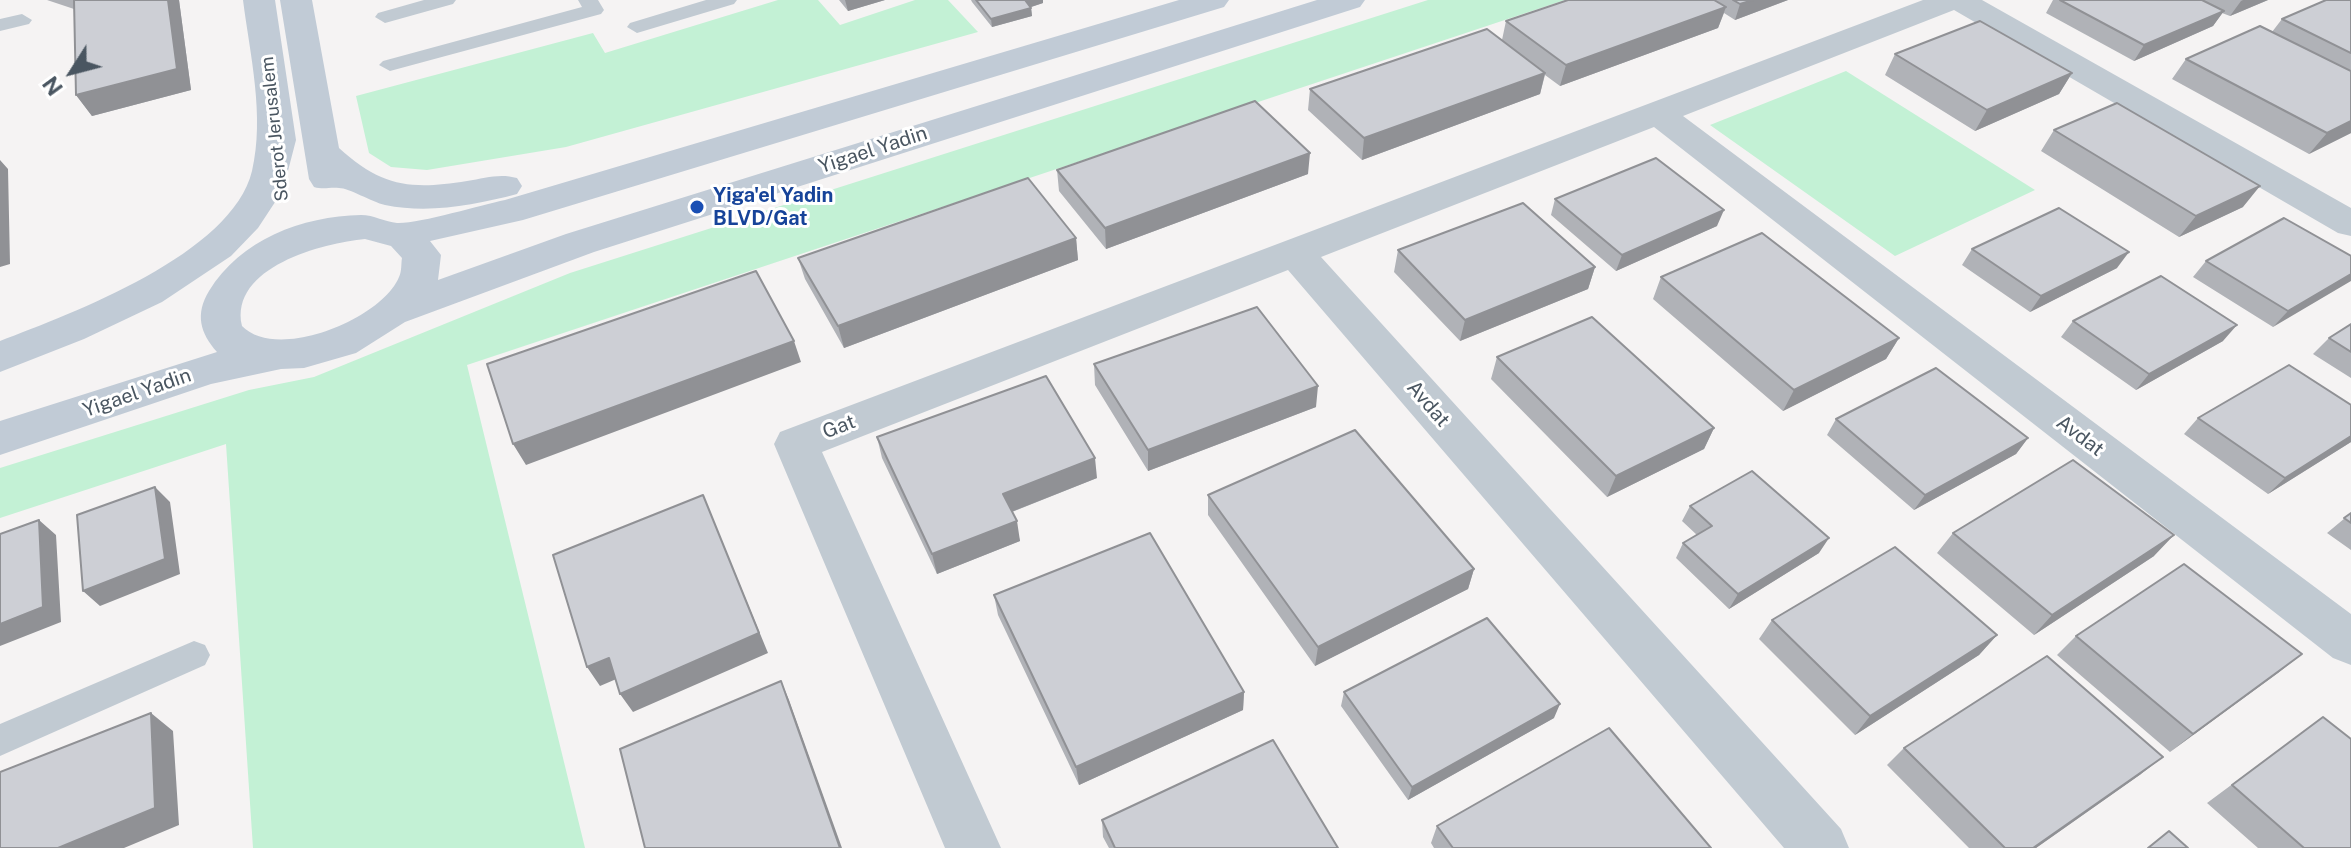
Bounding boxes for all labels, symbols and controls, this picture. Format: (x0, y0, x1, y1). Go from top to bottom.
north arrow (32, 32, 112, 112)
street label: Sderot Jerusalem (257, 55, 293, 203)
text: N (37, 72, 68, 101)
street label: Yigael Yadin (816, 121, 930, 179)
place label: Yiga'el Yadin BLVD/Gat (713, 184, 833, 231)
marker: Yiga'el Yadin BLVD/Gat (688, 198, 706, 216)
street label: Yigael Yadin (80, 363, 194, 423)
street label: Avdat (1401, 376, 1455, 432)
street label: Gat (819, 410, 859, 444)
street label: Avdat (2052, 410, 2108, 462)

